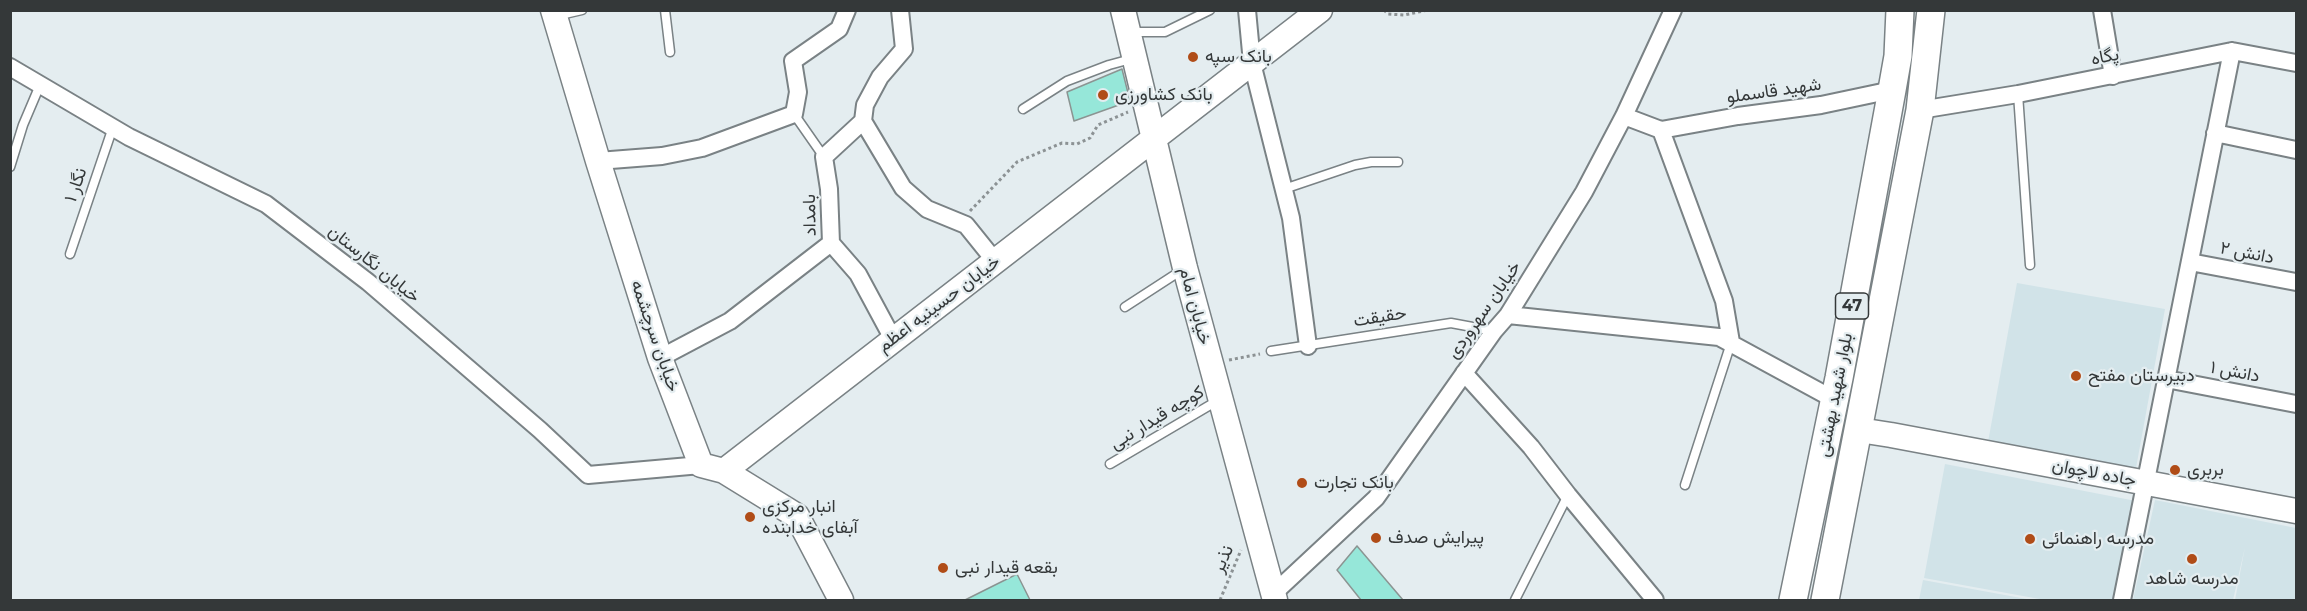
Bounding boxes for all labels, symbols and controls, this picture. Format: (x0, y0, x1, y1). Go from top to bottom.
street label: پگاه (2089, 44, 2121, 70)
place label: بانک سپه (1205, 46, 1272, 68)
marker: بانک سپه (1186, 50, 1200, 64)
street label: شهید قاسملو (1725, 74, 1823, 108)
place label: بانک کشاورزی (1115, 84, 1212, 106)
marker: بانک کشاورزی (1096, 88, 1110, 102)
street label: نگار ۱ (60, 165, 92, 205)
street label: بامداد (799, 194, 821, 236)
street label: خیابان نگارستان (324, 220, 424, 308)
street label: دانش ۲ (2218, 237, 2276, 269)
street label: خیابان حسینیه اعظم (873, 251, 1005, 357)
street label: خیابان سهروردی (1442, 257, 1526, 363)
street label: خیابان امام (1174, 265, 1216, 347)
street label: خیابان سرچشمه (626, 277, 684, 395)
road number: 47 (1836, 293, 1868, 319)
street label: حقیقت (1352, 302, 1408, 332)
street label: بلوار شهید بهشتی (1812, 331, 1858, 459)
street label: دانش ۱ (2208, 357, 2262, 387)
place label: دبیرستان مفتح (2088, 365, 2195, 387)
marker: دبیرستان مفتح (2069, 369, 2083, 383)
street label: کوچه قیدار نبی (1106, 381, 1208, 455)
street label: جاده لاچوان (2050, 454, 2138, 492)
place label: بربری (2187, 459, 2224, 481)
marker: بربری (2168, 463, 2182, 477)
place label: بانک تجارت (1314, 472, 1394, 494)
marker: بانک تجارت (1295, 476, 1309, 490)
place label: انبار مرکزی آبفای خدابنده (762, 496, 858, 538)
marker: انبار مرکزی آبفای خدابنده (743, 510, 757, 524)
place label: پیرایش صدف (1388, 527, 1484, 549)
place label: مدرسه راهنمائی (2042, 528, 2154, 550)
marker: پیرایش صدف (1369, 531, 1383, 545)
marker: مدرسه راهنمائی (2023, 532, 2037, 546)
street label: نذیر (1207, 542, 1239, 576)
marker: مدرسه شاهد (2185, 552, 2199, 566)
place label: بقعه قیدار نبی (955, 557, 1058, 579)
marker: بقعه قیدار نبی (936, 561, 950, 575)
place label: مدرسه شاهد (2145, 568, 2239, 590)

